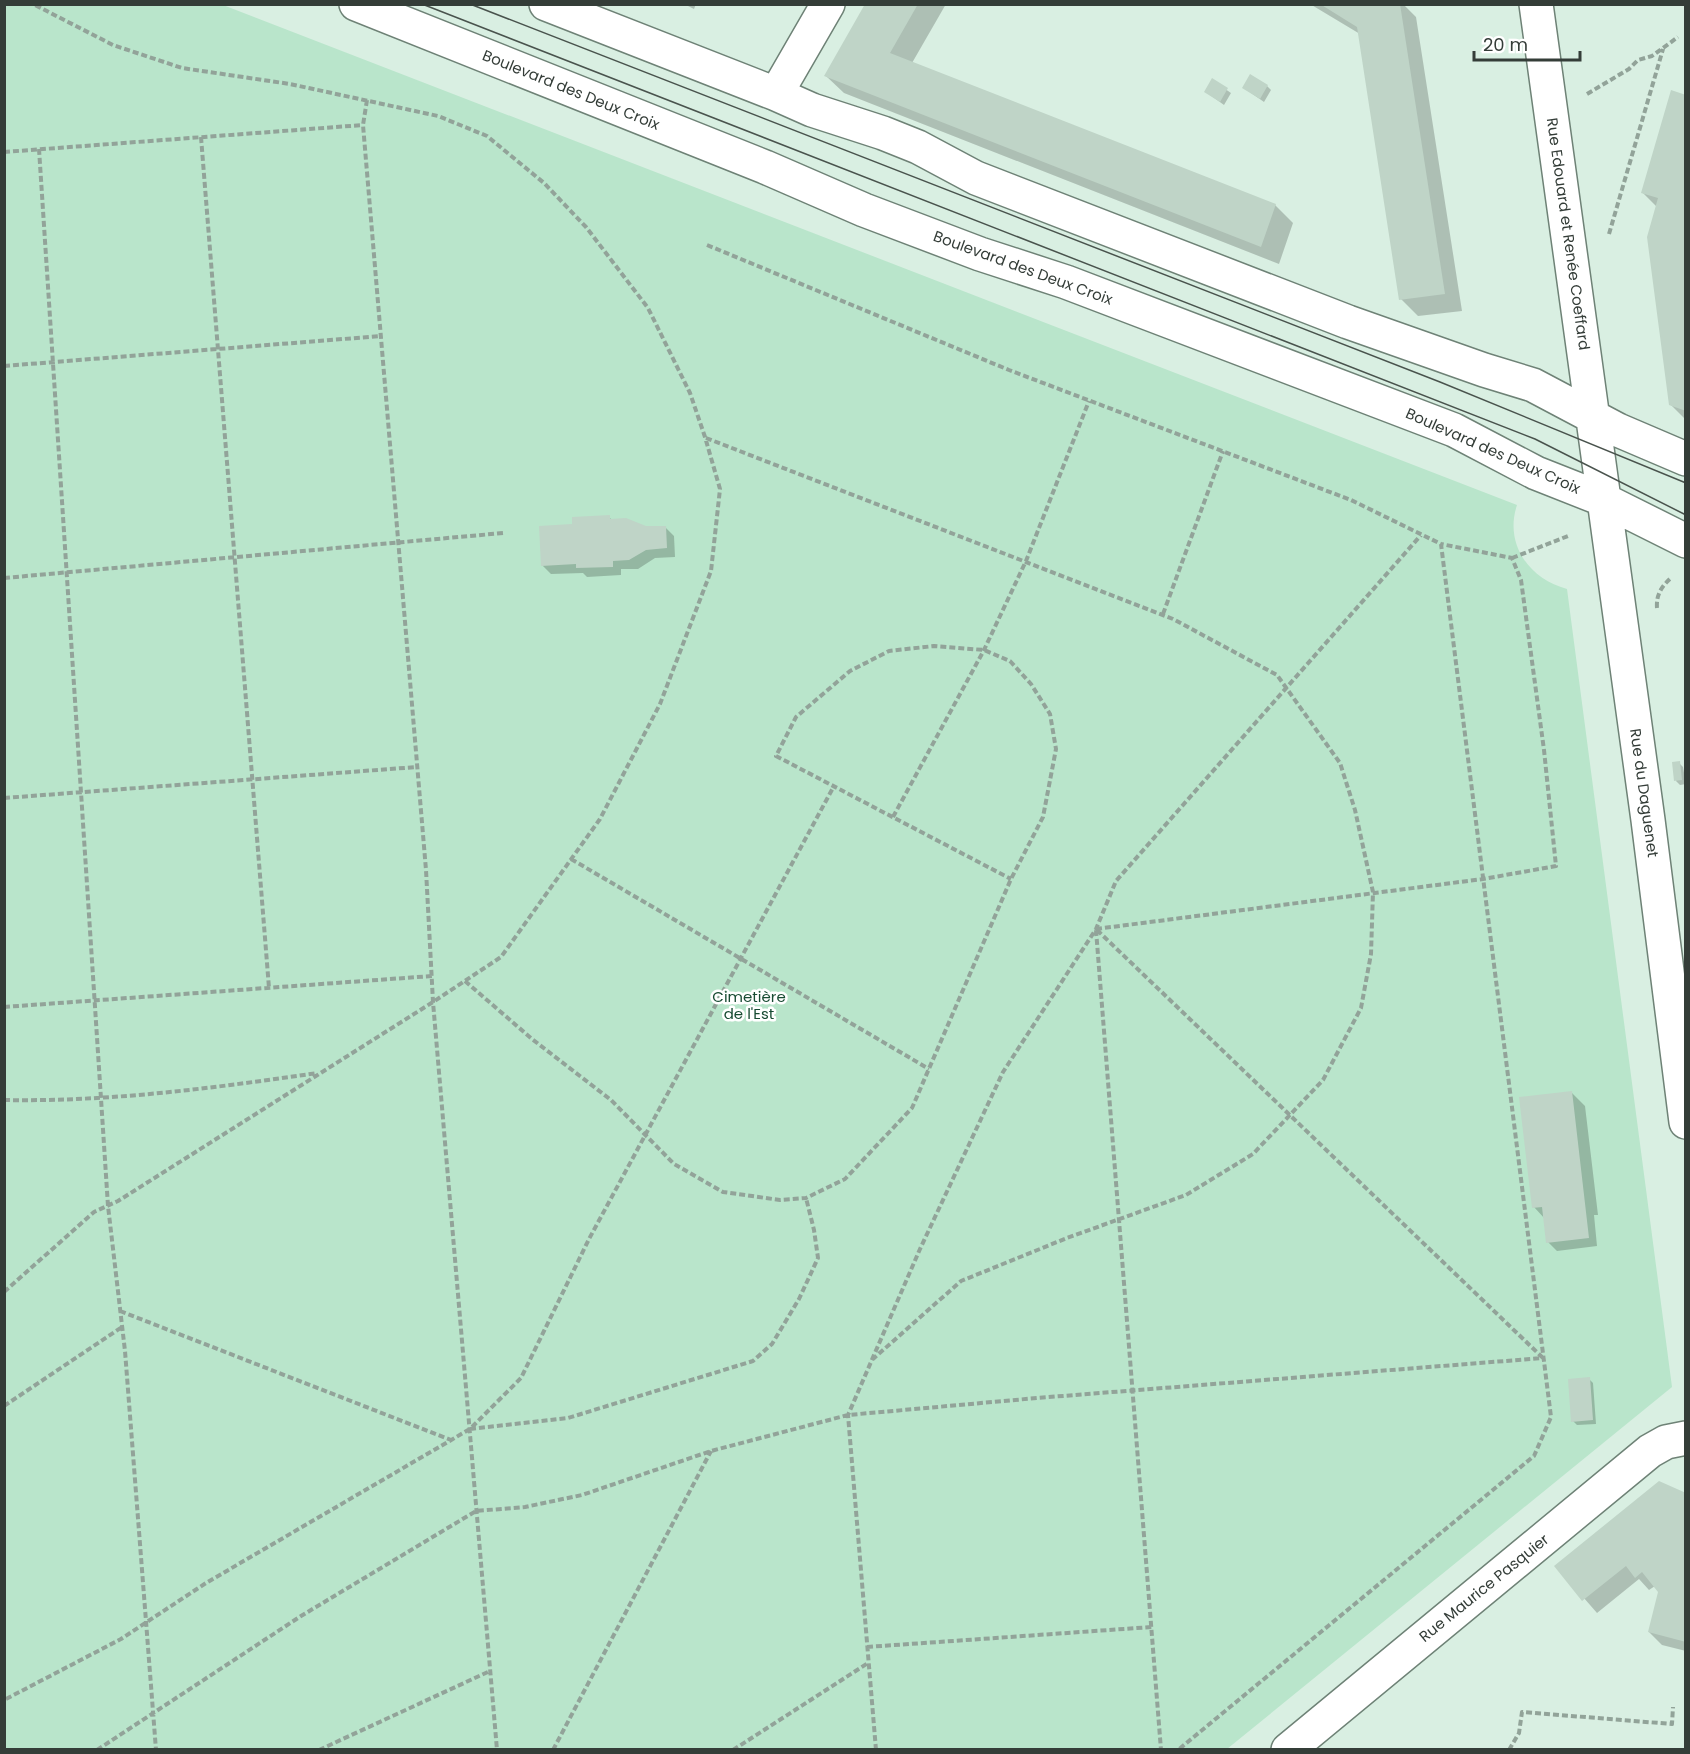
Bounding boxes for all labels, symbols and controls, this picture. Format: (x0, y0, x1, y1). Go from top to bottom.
scale bar (1474, 24, 1580, 62)
text: 20 m (1483, 32, 1528, 57)
street label: Boulevard des Deux Croix (479, 44, 663, 135)
street label: Rue Edouard et Renée Coeffard (1542, 116, 1595, 352)
street label: Boulevard des Deux Croix (931, 225, 1116, 310)
street label: Boulevard des Deux Croix (1402, 402, 1584, 499)
street label: Rue du Daguenet (1625, 727, 1664, 859)
park label: Cimetière de l'Est (712, 986, 786, 1024)
street label: Rue Maurice Pasquier (1414, 1528, 1553, 1647)

